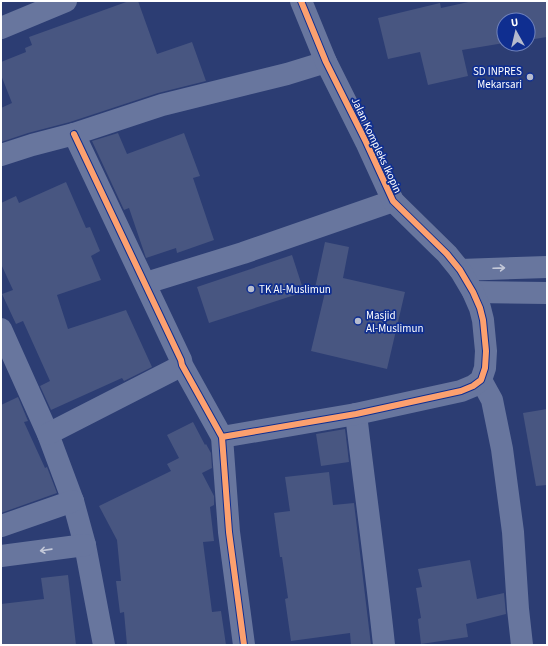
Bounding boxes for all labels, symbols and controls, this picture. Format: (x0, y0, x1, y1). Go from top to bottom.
north arrow (496, 12, 536, 52)
text: U (510, 15, 519, 31)
place label: SD INPRES Mekarsari (473, 64, 522, 92)
marker: SD INPRES Mekarsari (525, 72, 535, 82)
street label: Jalan Kompleks Ikopin (348, 95, 405, 196)
one-way arrow (492, 265, 505, 272)
place label: TK Al-Muslimun (259, 282, 331, 297)
marker: TK Al-Muslimun (246, 284, 256, 294)
place label: Masjid Al-Muslimun (366, 308, 423, 336)
marker: Masjid Al-Muslimun (353, 316, 363, 326)
one-way arrow (40, 546, 53, 554)

